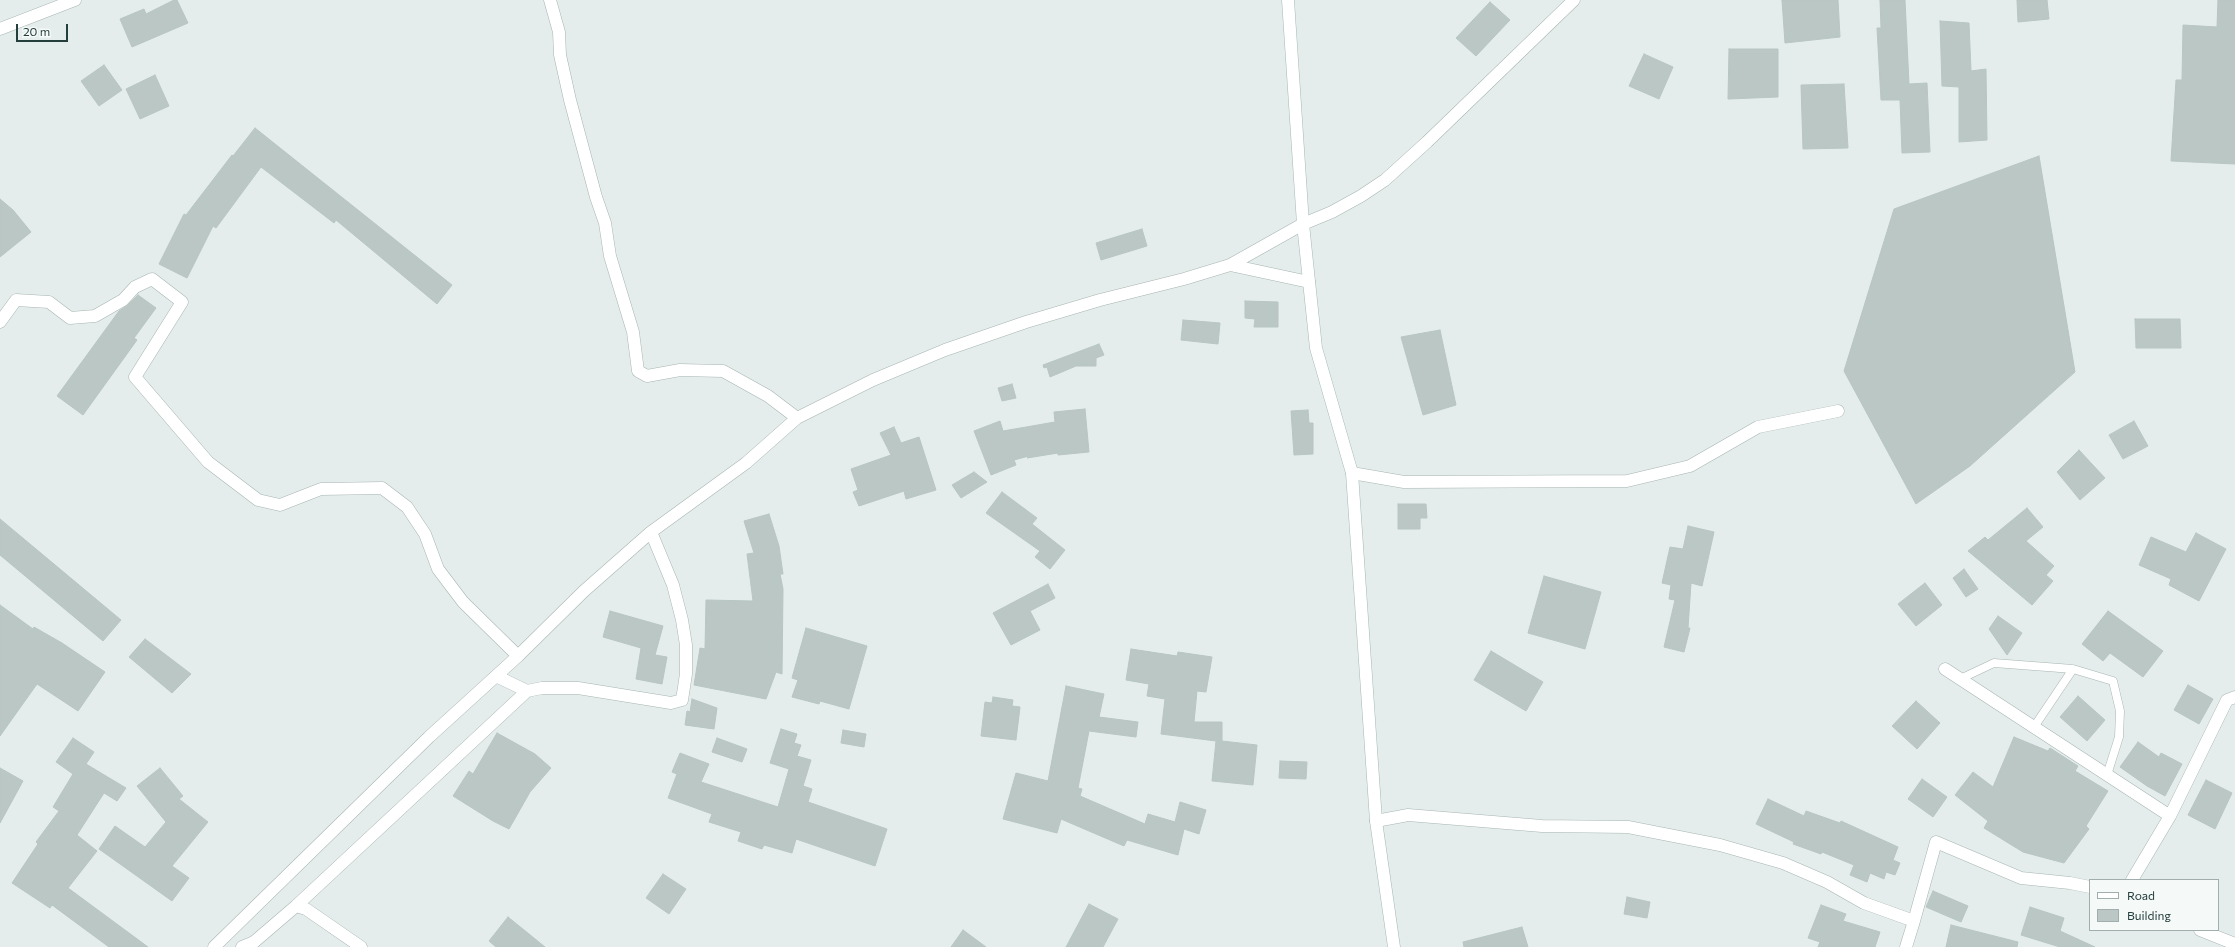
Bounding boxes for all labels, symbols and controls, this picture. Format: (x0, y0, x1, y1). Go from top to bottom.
scale bar (18, 16, 70, 42)
text: 20 m (23, 24, 50, 38)
legend (2089, 879, 2219, 931)
text: Road (2127, 888, 2155, 902)
text: Building (2127, 908, 2171, 922)

